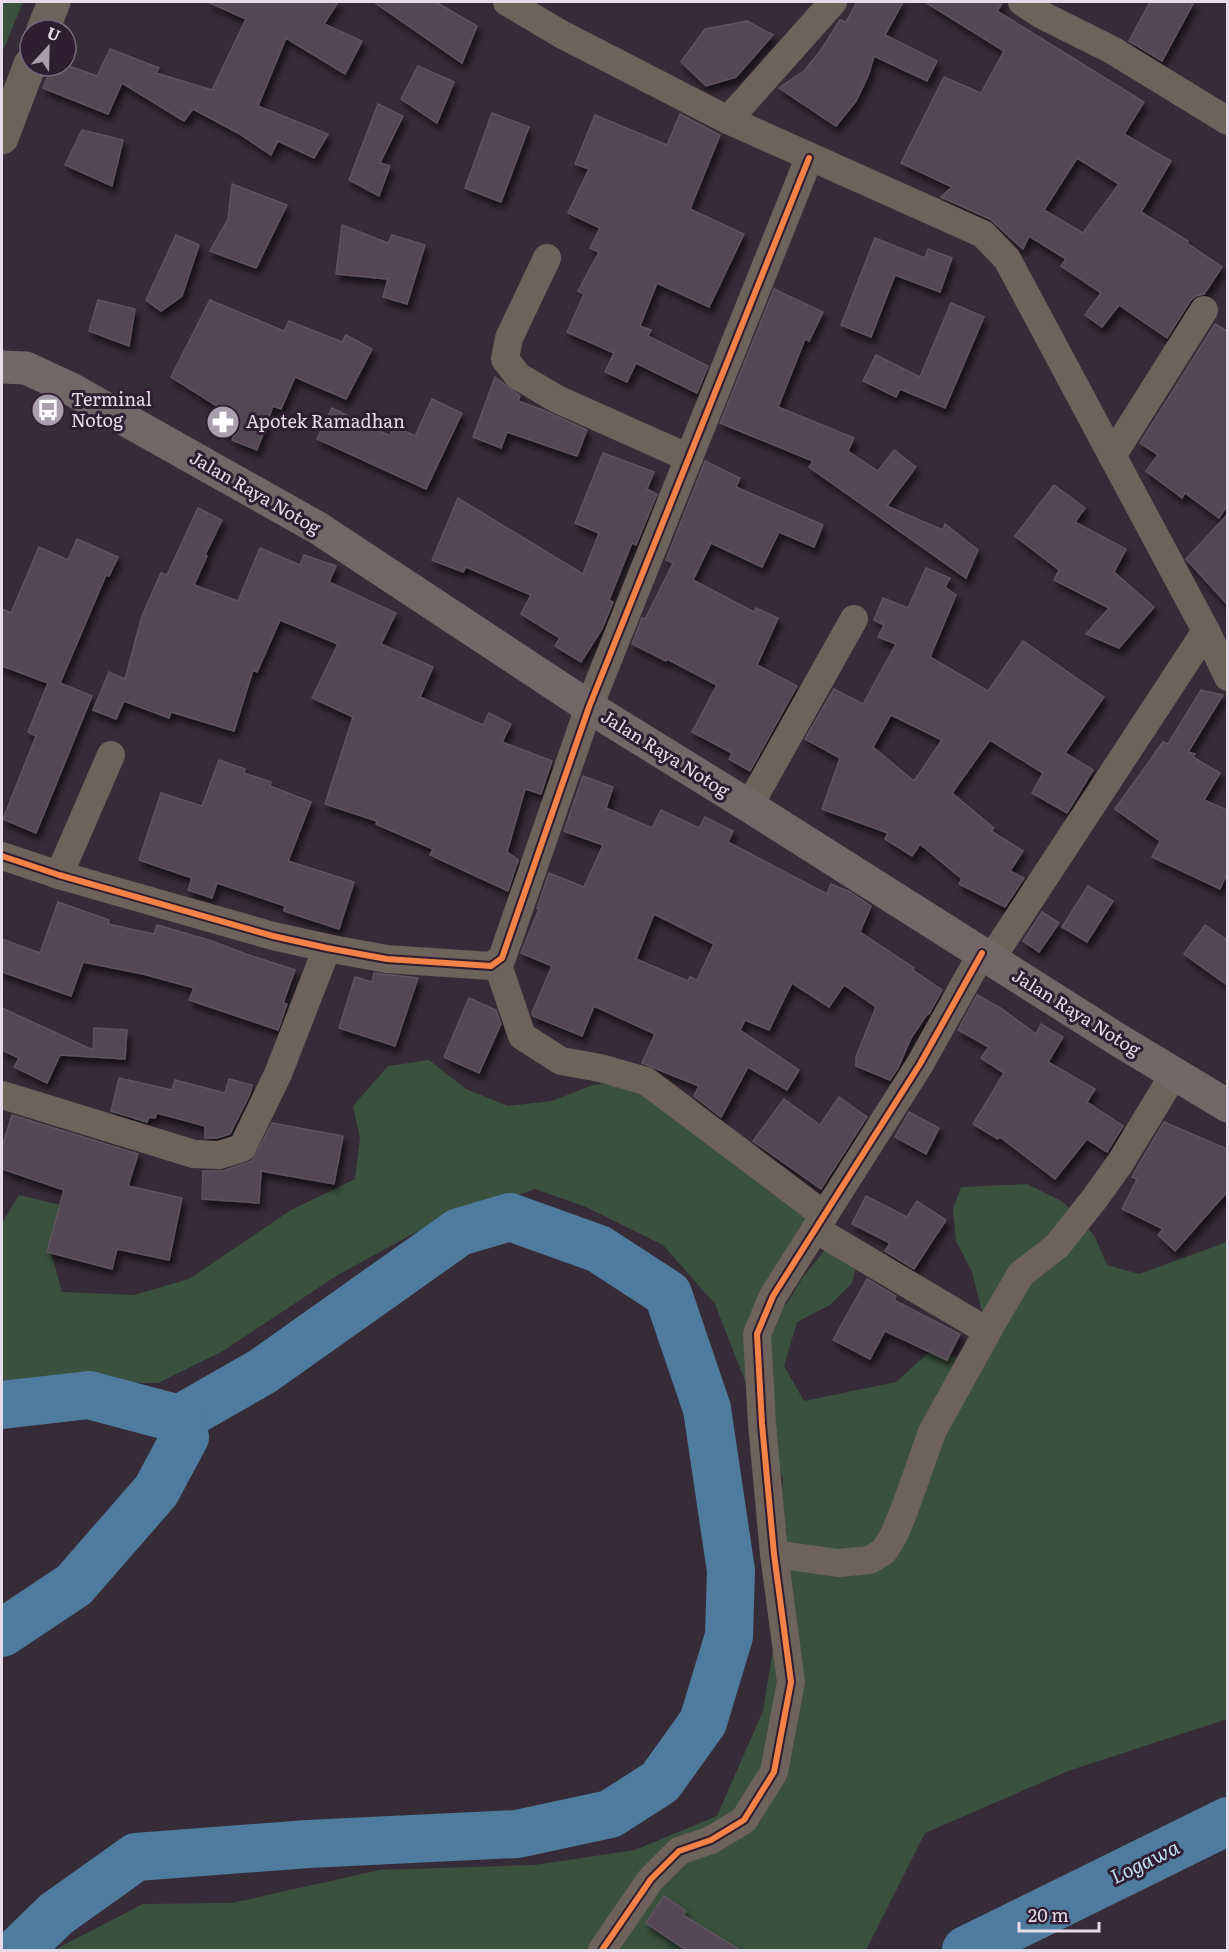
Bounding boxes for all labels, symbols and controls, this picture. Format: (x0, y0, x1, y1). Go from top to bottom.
north arrow (18, 18, 78, 78)
text: U (44, 20, 65, 47)
place label: Terminal Notog (71, 385, 152, 433)
bus stop icon: Terminal Notog (30, 392, 66, 428)
pharmacy icon: Apotek Ramadhan (205, 404, 241, 440)
place label: Apotek Ramadhan (246, 407, 405, 434)
street label: Jalan Raya Notog (185, 443, 327, 541)
street label: Jalan Raya Notog (596, 702, 736, 804)
street label: Jalan Raya Notog (1007, 961, 1147, 1063)
water label: Logawa (1104, 1830, 1184, 1890)
scale bar (1019, 1895, 1098, 1933)
text: 20 m (1028, 1901, 1069, 1928)

